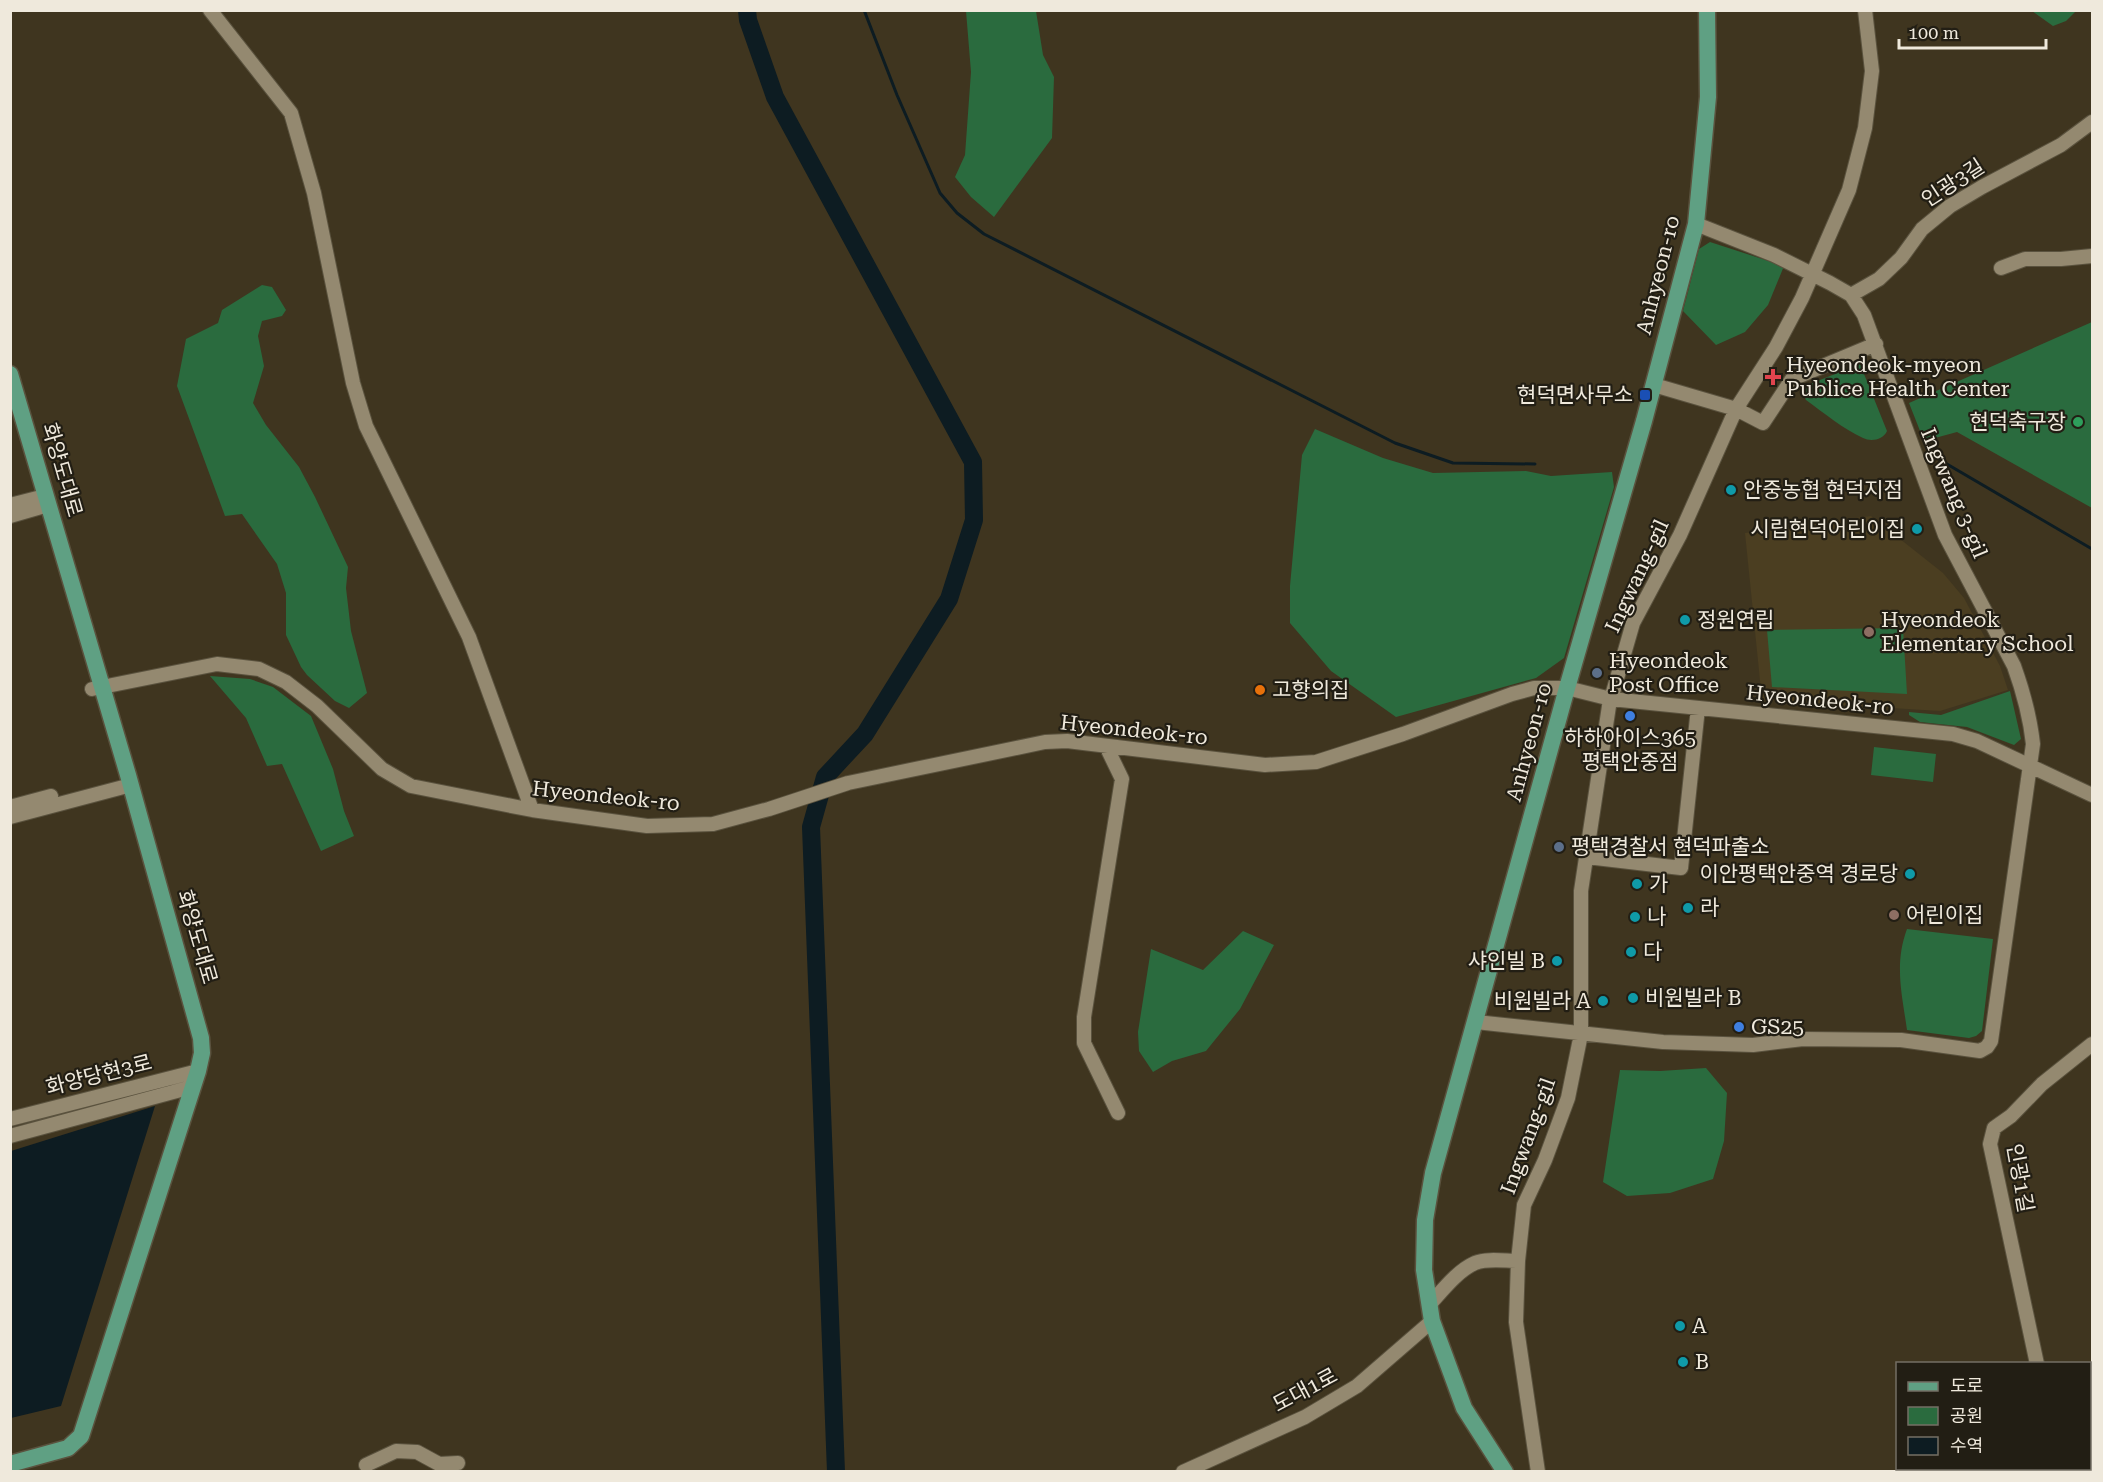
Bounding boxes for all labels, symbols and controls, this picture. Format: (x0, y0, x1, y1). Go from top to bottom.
scale bar (1899, 12, 2046, 50)
text: 100 m (1908, 22, 1959, 43)
street label: 인광3길 (1917, 154, 1989, 212)
street label: Anhyeon-ro (1632, 213, 1684, 337)
place label: Hyeondeok-myeon Publice Health Center (1786, 353, 2010, 401)
marker: Hyeondeok-myeon Publice Health Center (1764, 368, 1782, 386)
place label: 현덕면사무소 (1517, 383, 1633, 407)
marker: 현덕면사무소 (1638, 388, 1652, 402)
place label: 현덕축구장 (1969, 410, 2066, 434)
marker: 현덕축구장 (2071, 415, 2085, 429)
street label: 화양도대로 (37, 420, 87, 520)
street label: Ingwang 3-gil (1916, 424, 1992, 562)
place label: 안중농협 현덕지점 (1743, 478, 1903, 502)
marker: 안중농협 현덕지점 (1724, 483, 1738, 497)
street label: Ingwang-gil (1600, 515, 1674, 636)
place label: 시립현덕어린이집 (1750, 517, 1905, 541)
marker: 시립현덕어린이집 (1910, 522, 1924, 536)
place label: 정원연립 (1697, 608, 1774, 632)
place label: Hyeondeok Elementary School (1881, 608, 2074, 656)
marker: 정원연립 (1678, 613, 1692, 627)
marker: Hyeondeok Elementary School (1862, 625, 1876, 639)
place label: Hyeondeok Post Office (1609, 649, 1728, 697)
marker: Hyeondeok Post Office (1590, 666, 1604, 680)
place label: 고향의집 (1272, 678, 1349, 702)
street label: Anhyeon-ro (1502, 680, 1556, 804)
street label: Hyeondeok-ro (1745, 680, 1895, 720)
marker: 고향의집 (1253, 683, 1267, 697)
marker: 하하아이스365 평택안중점 (1623, 709, 1637, 723)
street label: Hyeondeok-ro (1059, 710, 1209, 750)
place label: 하하아이스365 평택안중점 (1564, 726, 1696, 774)
street label: Hyeondeok-ro (531, 776, 681, 816)
place label: 평택경찰서 현덕파출소 (1571, 835, 1770, 859)
marker: 평택경찰서 현덕파출소 (1552, 840, 1566, 854)
place label: 이안평택안중역 경로당 (1699, 862, 1898, 886)
marker: 이안평택안중역 경로당 (1903, 867, 1917, 881)
place label: 가 (1649, 872, 1668, 896)
marker: 가 (1630, 877, 1644, 891)
street label: 화양도대로 (172, 887, 222, 987)
place label: 라 (1700, 896, 1719, 920)
marker: 라 (1681, 901, 1695, 915)
place label: 어린이집 (1906, 903, 1983, 927)
place label: 나 (1647, 905, 1666, 929)
marker: 어린이집 (1887, 908, 1901, 922)
marker: 나 (1628, 910, 1642, 924)
place label: 다 (1643, 940, 1662, 964)
marker: 다 (1624, 945, 1638, 959)
place label: 샤인빌 B (1468, 949, 1545, 973)
marker: 샤인빌 B (1550, 954, 1564, 968)
place label: 비원빌라 B (1645, 986, 1742, 1010)
place label: 비원빌라 A (1494, 989, 1591, 1013)
marker: 비원빌라 B (1626, 991, 1640, 1005)
marker: 비원빌라 A (1596, 994, 1610, 1008)
place label: GS25 (1751, 1015, 1804, 1039)
marker: GS25 (1732, 1020, 1746, 1034)
street label: 화양당현3로 (44, 1050, 154, 1100)
street label: Ingwang-gil (1496, 1074, 1560, 1197)
street label: 인광1길 (2002, 1142, 2038, 1214)
place label: A (1692, 1314, 1707, 1338)
marker: A (1673, 1319, 1687, 1333)
place label: B (1695, 1350, 1709, 1374)
marker: B (1676, 1355, 1690, 1369)
legend (1896, 1362, 2091, 1470)
street label: 도대1로 (1269, 1363, 1341, 1417)
text: 도로 (1950, 1375, 1983, 1396)
text: 공원 (1950, 1405, 1983, 1426)
text: 수역 (1950, 1435, 1983, 1456)

